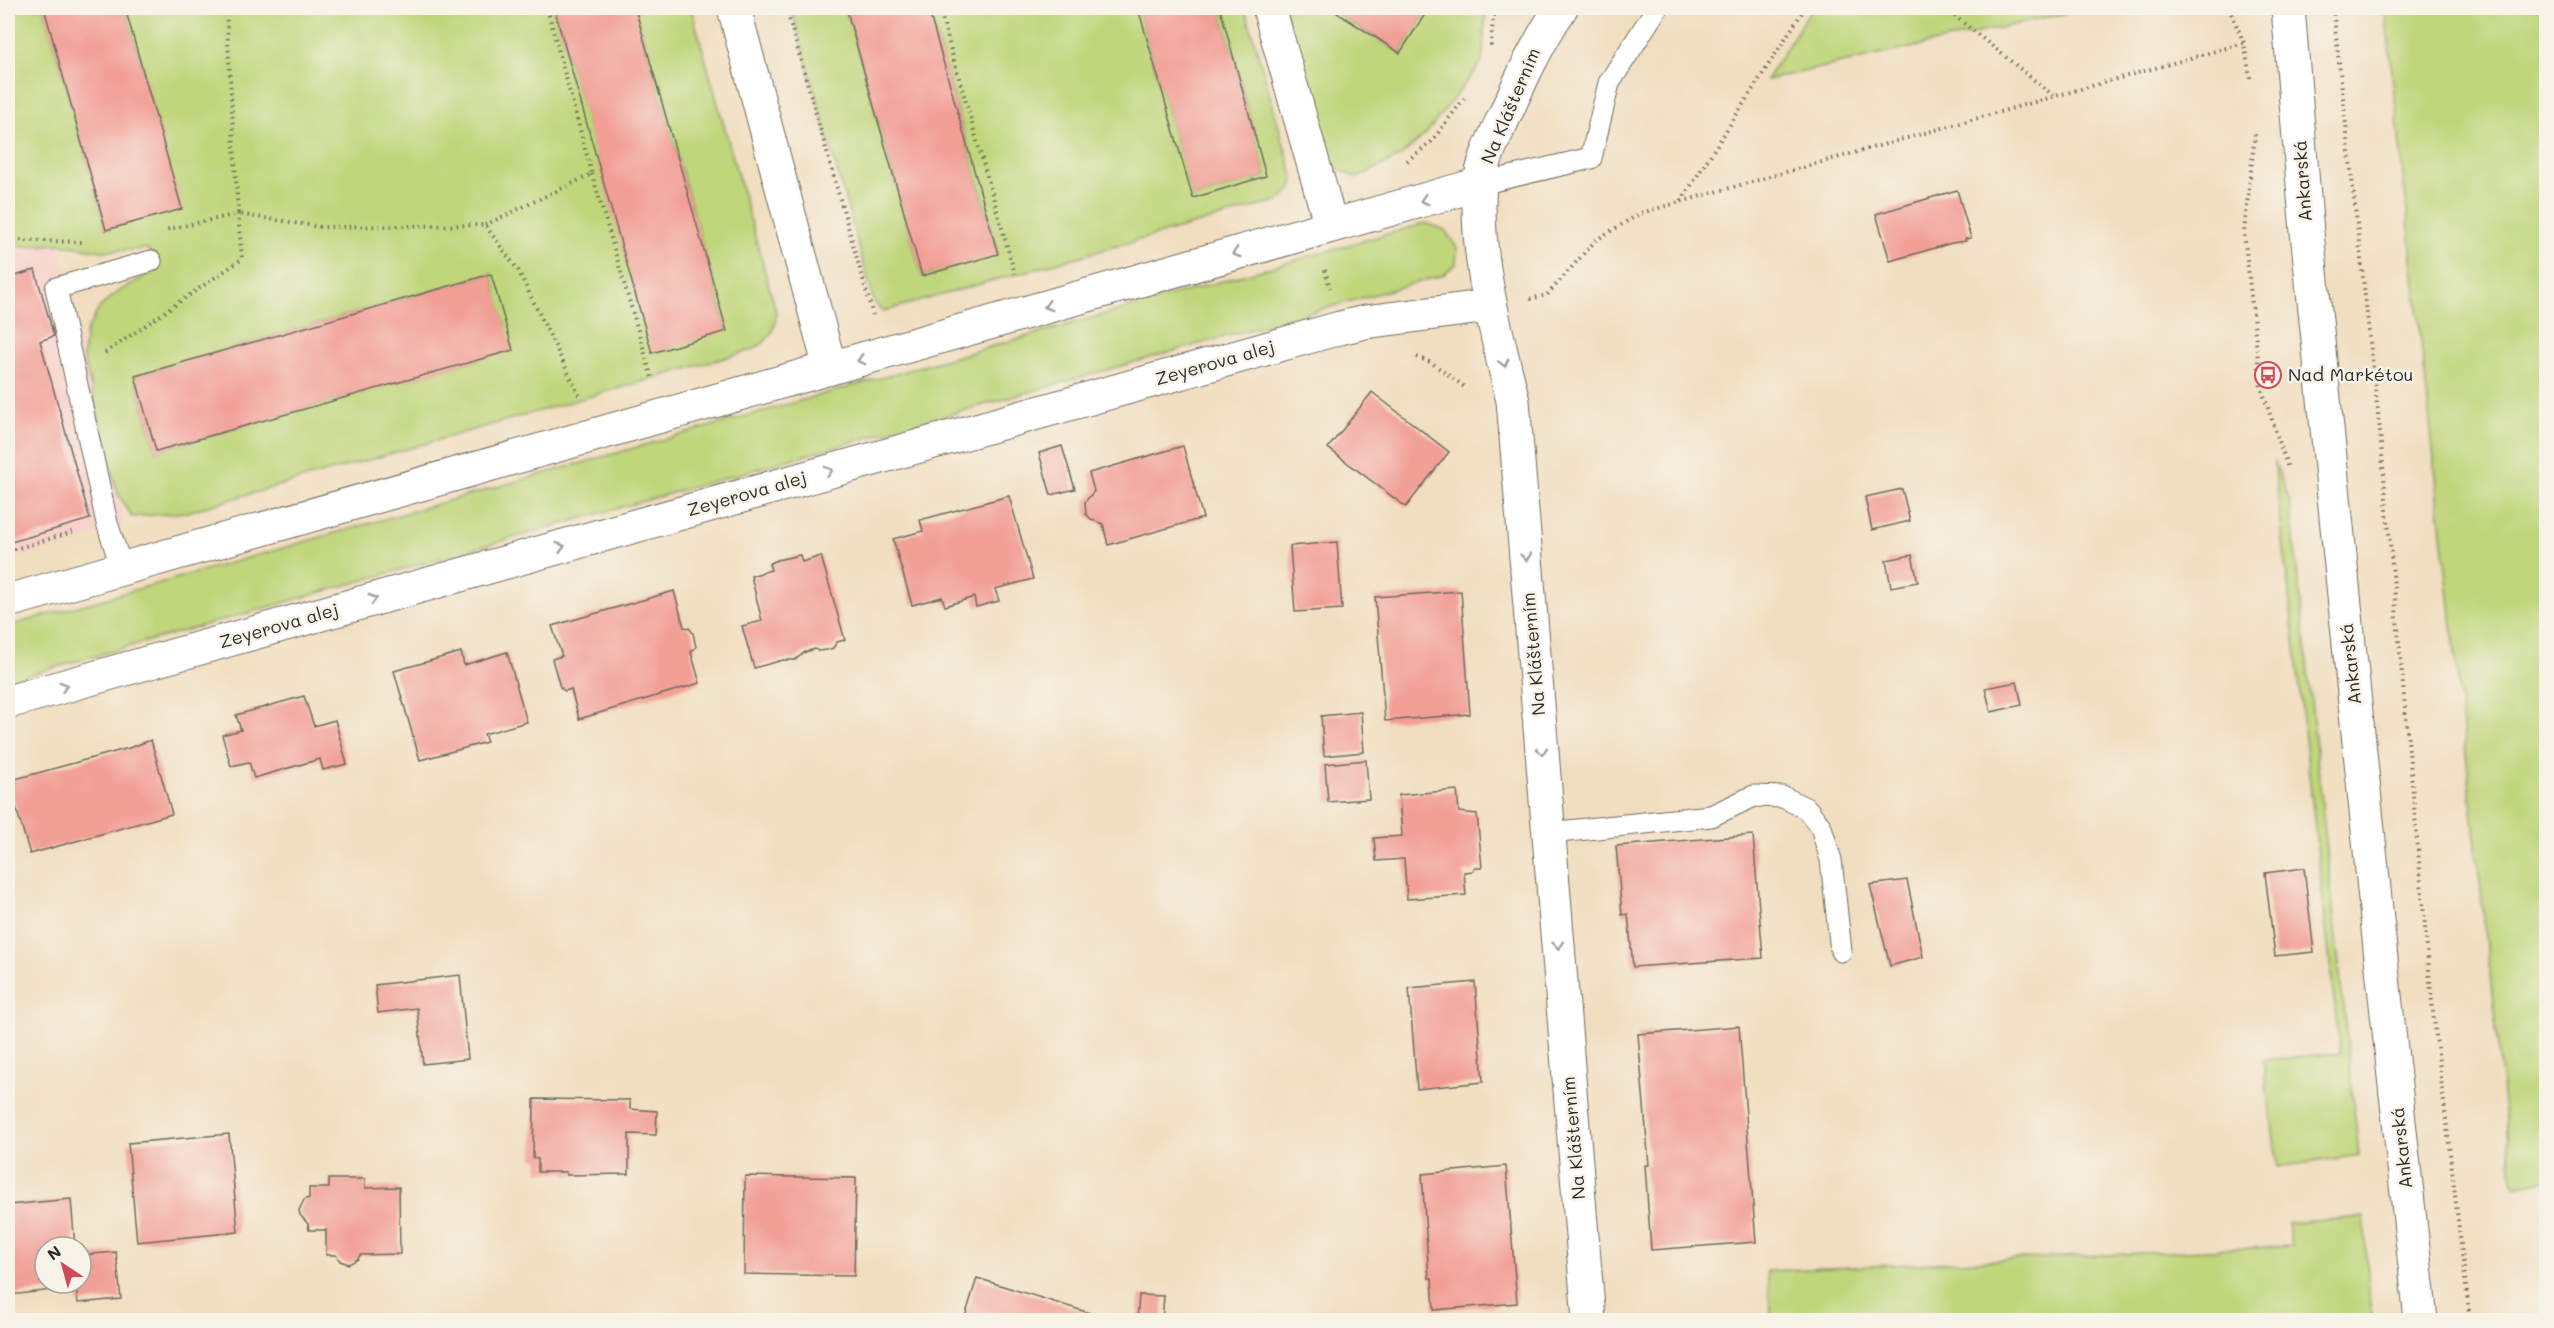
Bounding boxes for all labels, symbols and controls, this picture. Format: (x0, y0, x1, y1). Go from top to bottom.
street label: Na Klášterním (1475, 44, 1545, 167)
street label: Ankarská (2287, 139, 2317, 223)
one-way arrow (1419, 193, 1429, 205)
one-way arrow (1231, 246, 1242, 258)
one-way arrow (1043, 299, 1054, 311)
street label: Zeyerova alej (1152, 334, 1277, 391)
one-way arrow (856, 352, 866, 365)
one-way arrow (1496, 358, 1509, 368)
bus stop icon: Nad Markétou (2253, 360, 2283, 390)
place label: Nad Markétou (2288, 362, 2413, 386)
street label: Zeyerova alej (684, 465, 809, 522)
one-way arrow (823, 466, 834, 478)
one-way arrow (556, 541, 566, 554)
one-way arrow (1519, 552, 1532, 561)
street label: Na Klášterním (1516, 591, 1550, 717)
one-way arrow (367, 594, 378, 606)
street label: Zeyerova alej (216, 597, 341, 654)
street label: Ankarská (2334, 622, 2366, 706)
one-way arrow (58, 681, 69, 693)
one-way arrow (1535, 746, 1548, 755)
one-way arrow (1551, 941, 1564, 950)
street label: Na Klášterním (1556, 1075, 1590, 1201)
street label: Ankarská (2385, 1106, 2417, 1190)
north arrow (33, 1235, 93, 1295)
text: N (43, 1240, 65, 1265)

